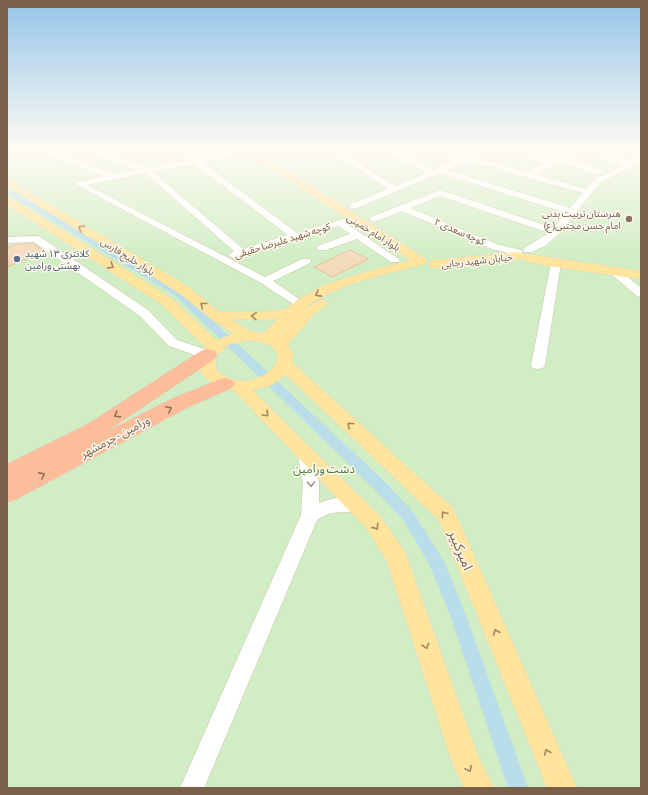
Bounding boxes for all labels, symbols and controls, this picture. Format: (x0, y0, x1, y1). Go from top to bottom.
place label: هنرستان تربیت بدنی امام حسن مجتبی( ع) (542, 208, 621, 234)
street label: بلوار امام خمینی (343, 212, 403, 256)
marker: هنرستان تربیت بدنی امام حسن مجتبی( ع) (624, 214, 634, 224)
street label: کوچه سعدی ۲ (432, 216, 488, 248)
street label: کوچه شهید علیرضا حقیقی (233, 220, 333, 261)
one-way arrow (79, 225, 86, 232)
street label: بلوار خلیج فارس (98, 236, 157, 279)
place label: کلانتری ۱۳ شهید بهشتی ورامین (25, 248, 90, 272)
street label: خیابان شهید رجایی (441, 251, 514, 271)
marker: کلانتری ۱۳ شهید بهشتی ورامین (12, 254, 22, 264)
one-way arrow (107, 261, 114, 269)
one-way arrow (314, 289, 322, 297)
one-way arrow (200, 303, 207, 310)
one-way arrow (251, 311, 257, 320)
one-way arrow (165, 406, 173, 413)
one-way arrow (261, 409, 269, 417)
one-way arrow (114, 410, 121, 418)
street label: ورامین - چرمشهر (77, 413, 153, 463)
one-way arrow (347, 422, 355, 429)
park label: دشت ورامین (293, 462, 355, 476)
one-way arrow (37, 472, 45, 480)
one-way arrow (306, 481, 315, 488)
one-way arrow (442, 511, 449, 518)
one-way arrow (371, 523, 379, 530)
street label: امیرکبیر (444, 527, 477, 573)
one-way arrow (493, 629, 501, 636)
one-way arrow (422, 642, 430, 649)
one-way arrow (544, 749, 552, 757)
one-way arrow (464, 764, 472, 772)

